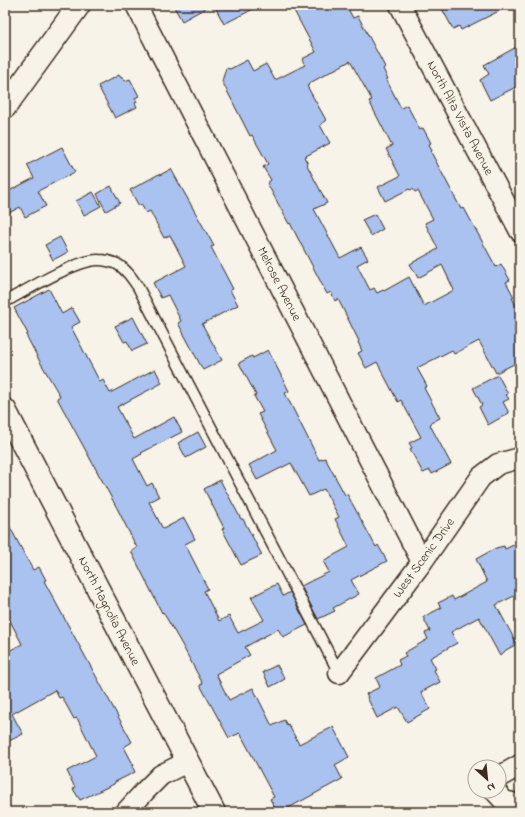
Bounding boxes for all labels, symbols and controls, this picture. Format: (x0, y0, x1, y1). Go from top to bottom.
street label: North Alta Vista Avenue (422, 57, 498, 179)
street label: Melrose Avenue (252, 243, 306, 325)
street label: West Scenic Drive (388, 514, 460, 602)
street label: North Magnolia Avenue (72, 553, 145, 670)
north arrow (467, 759, 507, 799)
text: N (484, 778, 498, 796)

